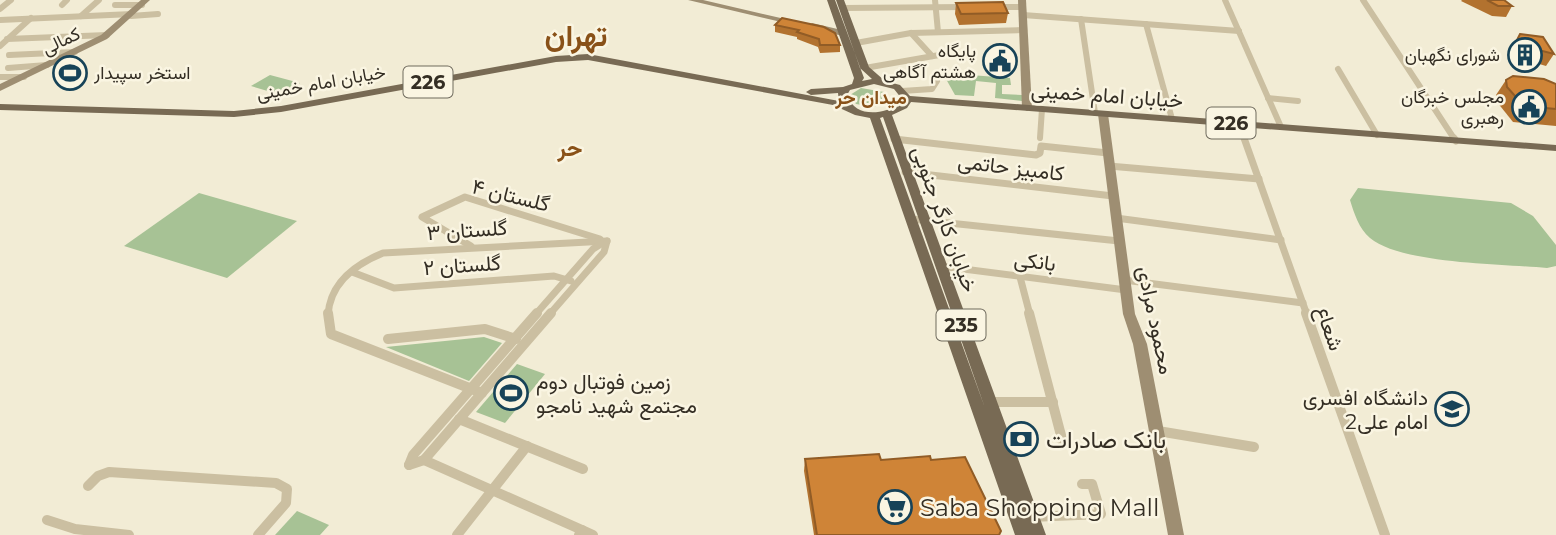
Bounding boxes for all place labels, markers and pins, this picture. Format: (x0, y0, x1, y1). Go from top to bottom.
building icon: شورای نگهبان (1506, 36, 1544, 74)
place label: پایگاه هشتم آگاهی (883, 40, 976, 84)
public building icon: پایگاه هشتم آگاهی (981, 42, 1019, 80)
place label: شورای نگهبان (1405, 44, 1500, 66)
sports icon: استخر سپیدار (51, 54, 89, 92)
place label: استخر سپیدار (93, 62, 191, 85)
place label: مجلس خبرگان رهبری (1401, 86, 1504, 129)
public building icon: مجلس خبرگان رهبری (1510, 88, 1548, 126)
place label: زمین فوتبال دوم مجتمع شهید نامجو (536, 369, 697, 420)
sports icon: زمین فوتبال دوم مجتمع شهید نامجو (492, 374, 530, 412)
place label: دانشگاه افسری امام علی2 (1303, 385, 1428, 436)
school or university icon: دانشگاه افسری امام علی2 (1433, 390, 1471, 428)
bank icon: بانک صادرات (1002, 420, 1040, 458)
place label: بانک صادرات (1046, 425, 1166, 455)
supermarket icon: Saba Shopping Mall (876, 488, 914, 526)
place label: Saba Shopping Mall (920, 493, 1160, 522)

